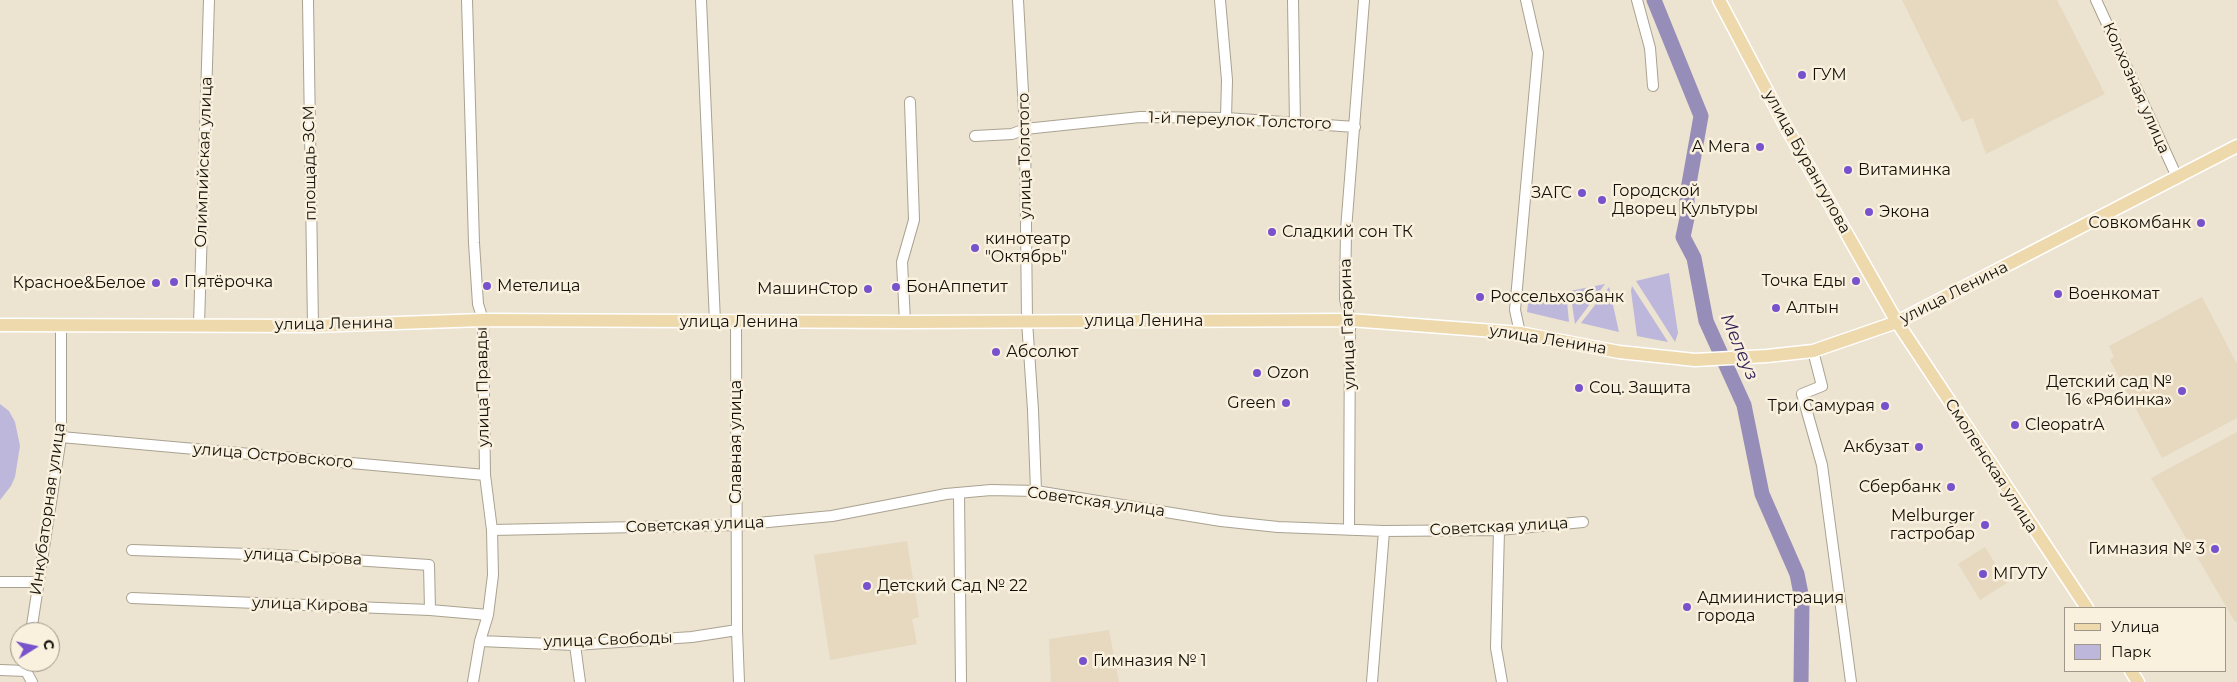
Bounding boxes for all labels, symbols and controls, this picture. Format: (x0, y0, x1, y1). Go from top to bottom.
street label: Колхозная улица (2098, 19, 2174, 157)
place label: ГУМ (1812, 65, 1847, 85)
marker: ГУМ (1796, 69, 1808, 81)
street label: Олимпийская улица (191, 76, 217, 248)
street label: улица Бурангулова (1760, 87, 1854, 237)
street label: улица Толстого (1014, 93, 1036, 219)
street label: площадь ЗСМ (299, 105, 321, 221)
street label: 1-й переулок Толстого (1148, 108, 1332, 134)
place label: А Мега (1692, 137, 1750, 157)
marker: А Мега (1754, 141, 1766, 153)
place label: Витаминка (1858, 160, 1951, 180)
marker: Витаминка (1842, 164, 1854, 176)
place label: Городской Дворец Культуры (1612, 181, 1758, 219)
place label: ЗАГС (1531, 183, 1572, 203)
marker: ЗАГС (1576, 187, 1588, 199)
marker: Городской Дворец Культуры (1596, 194, 1608, 206)
place label: Экона (1879, 202, 1930, 222)
marker: Экона (1863, 206, 1875, 218)
place label: Совкомбанк (2088, 213, 2191, 233)
marker: Совкомбанк (2195, 217, 2207, 229)
place label: Сладкий сон ТК (1282, 222, 1413, 242)
marker: Сладкий сон ТК (1266, 226, 1278, 238)
place label: кинотеатр "Октябрь" (985, 229, 1071, 267)
marker: кинотеатр "Октябрь" (969, 242, 981, 254)
street label: улица Гагарина (1336, 258, 1360, 390)
street label: улица Ленина (1897, 258, 2011, 328)
place label: Точка Еды (1762, 271, 1846, 291)
place label: Пятёрочка (184, 272, 273, 292)
place label: Красное&Белое (13, 273, 146, 293)
marker: Точка Еды (1850, 275, 1862, 287)
marker: Пятёрочка (168, 276, 180, 288)
place label: Метелица (497, 276, 580, 296)
marker: Красное&Белое (150, 277, 162, 289)
place label: БонАппетит (906, 277, 1008, 297)
place label: МашинСтор (757, 279, 858, 299)
marker: Метелица (481, 280, 493, 292)
marker: БонАппетит (890, 281, 902, 293)
marker: МашинСтор (862, 283, 874, 295)
place label: Военкомат (2068, 284, 2160, 304)
place label: Россельхозбанк (1490, 287, 1624, 307)
marker: Военкомат (2052, 288, 2064, 300)
marker: Россельхозбанк (1474, 291, 1486, 303)
place label: Алтын (1786, 298, 1839, 318)
marker: Алтын (1770, 302, 1782, 314)
water label: Мелеуз (1715, 310, 1763, 384)
street label: улица Ленина (1085, 311, 1203, 331)
street label: улица Ленина (680, 312, 798, 332)
street label: улица Ленина (275, 313, 393, 335)
street label: улица Ленина (1488, 321, 1608, 359)
street label: улица Правды (472, 327, 494, 447)
place label: Абсолют (1006, 342, 1078, 362)
marker: Абсолют (990, 346, 1002, 358)
place label: Ozon (1267, 363, 1309, 383)
marker: Ozon (1251, 367, 1263, 379)
place label: Детский сад № 16 «Рябинка» (2046, 372, 2172, 410)
place label: Соц. Защита (1589, 378, 1691, 398)
street label: Славная улица (726, 380, 746, 504)
marker: Соц. Защита (1573, 382, 1585, 394)
marker: Детский сад № 16 «Рябинка» (2176, 385, 2188, 397)
place label: Green (1227, 393, 1276, 413)
street label: Смоленская улица (1940, 395, 2042, 537)
place label: Три Самурая (1767, 396, 1875, 416)
marker: Green (1280, 397, 1292, 409)
marker: Три Самурая (1879, 400, 1891, 412)
place label: CleopatrA (2025, 415, 2104, 435)
marker: CleopatrA (2009, 419, 2021, 431)
street label: Инкубаторная улица (26, 422, 70, 596)
place label: Акбузат (1843, 437, 1909, 457)
street label: улица Островского (192, 439, 354, 473)
marker: Акбузат (1913, 441, 1925, 453)
place label: Сбербанк (1859, 477, 1941, 497)
marker: Сбербанк (1945, 481, 1957, 493)
street label: Советская улица (1026, 483, 1166, 521)
place label: Melburger гастробар (1890, 506, 1975, 544)
street label: Советская улица (625, 513, 765, 537)
street label: Советская улица (1429, 514, 1569, 540)
marker: Melburger гастробар (1979, 519, 1991, 531)
place label: Гимназия № 3 (2088, 539, 2205, 559)
marker: Гимназия № 3 (2209, 543, 2221, 555)
street label: улица Сырова (243, 544, 363, 570)
place label: МГУТУ (1993, 564, 2048, 584)
marker: МГУТУ (1977, 568, 1989, 580)
place label: Детский Сад № 22 (877, 576, 1028, 596)
marker: Детский Сад № 22 (861, 580, 873, 592)
place label: Адмиинистрация города (1697, 588, 1844, 626)
street label: улица Кирова (251, 593, 369, 617)
marker: Адмиинистрация города (1681, 601, 1693, 613)
legend (2064, 607, 2227, 672)
text: Улица (2111, 617, 2159, 636)
north arrow (10, 622, 60, 672)
street label: улица Свободы (543, 628, 673, 652)
text: С (39, 638, 59, 651)
text: Парк (2111, 642, 2151, 661)
place label: Гимназия № 1 (1093, 651, 1207, 671)
marker: Гимназия № 1 (1077, 655, 1089, 667)

